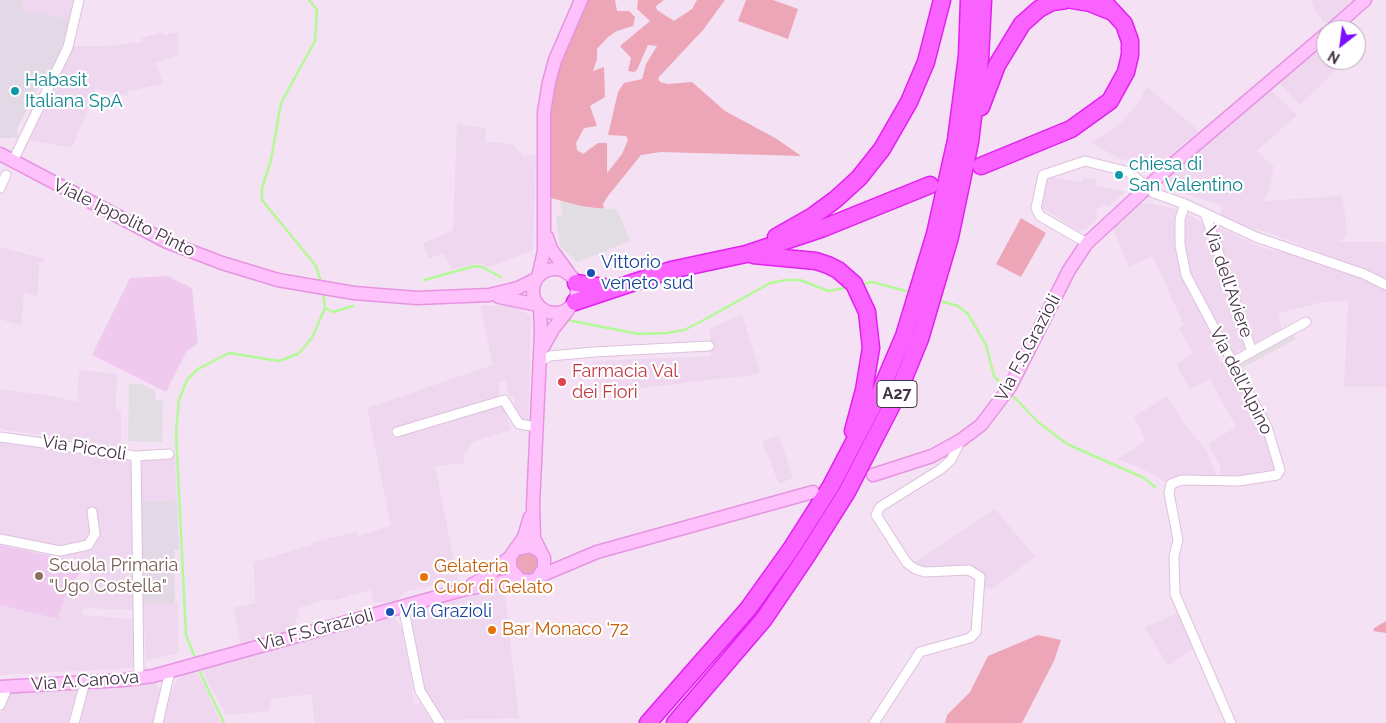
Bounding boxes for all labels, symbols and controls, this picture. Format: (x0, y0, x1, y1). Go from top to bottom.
north arrow (1316, 20, 1366, 70)
text: N (1325, 48, 1343, 67)
place label: Habasit Italiana SpA (25, 70, 123, 112)
marker: Habasit Italiana SpA (9, 85, 21, 97)
place label: chiesa di San Valentino (1129, 154, 1243, 196)
marker: chiesa di San Valentino (1113, 169, 1125, 181)
street label: Viale Ippolito Pinto (49, 174, 199, 262)
street label: Via dell'Aviere (1199, 223, 1257, 341)
place label: Vittorio veneto sud (601, 252, 694, 294)
marker: Vittorio veneto sud (585, 267, 597, 279)
street label: Via F.S.Grazioli (991, 291, 1065, 405)
street label: Via dell'Alpino (1205, 324, 1277, 438)
place label: Farmacia Val dei Fiori (572, 361, 678, 404)
marker: Farmacia Val dei Fiori (556, 376, 568, 388)
road number: A27 (877, 380, 917, 408)
street label: Via Piccoli (40, 431, 128, 465)
place label: Scuola Primaria "Ugo Costella" (49, 555, 178, 598)
place label: Gelateria Cuor di Gelato (434, 556, 553, 598)
marker: Scuola Primaria "Ugo Costella" (33, 570, 45, 582)
marker: Gelateria Cuor di Gelato (418, 571, 430, 583)
place label: Via Grazioli (400, 601, 492, 623)
street label: Via F.S.Grazioli (256, 604, 376, 656)
marker: Via Grazioli (384, 606, 396, 618)
place label: Bar Monaco '72 (502, 619, 629, 641)
marker: Bar Monaco '72 (486, 624, 498, 636)
street label: Via A.Canova (30, 666, 140, 696)

